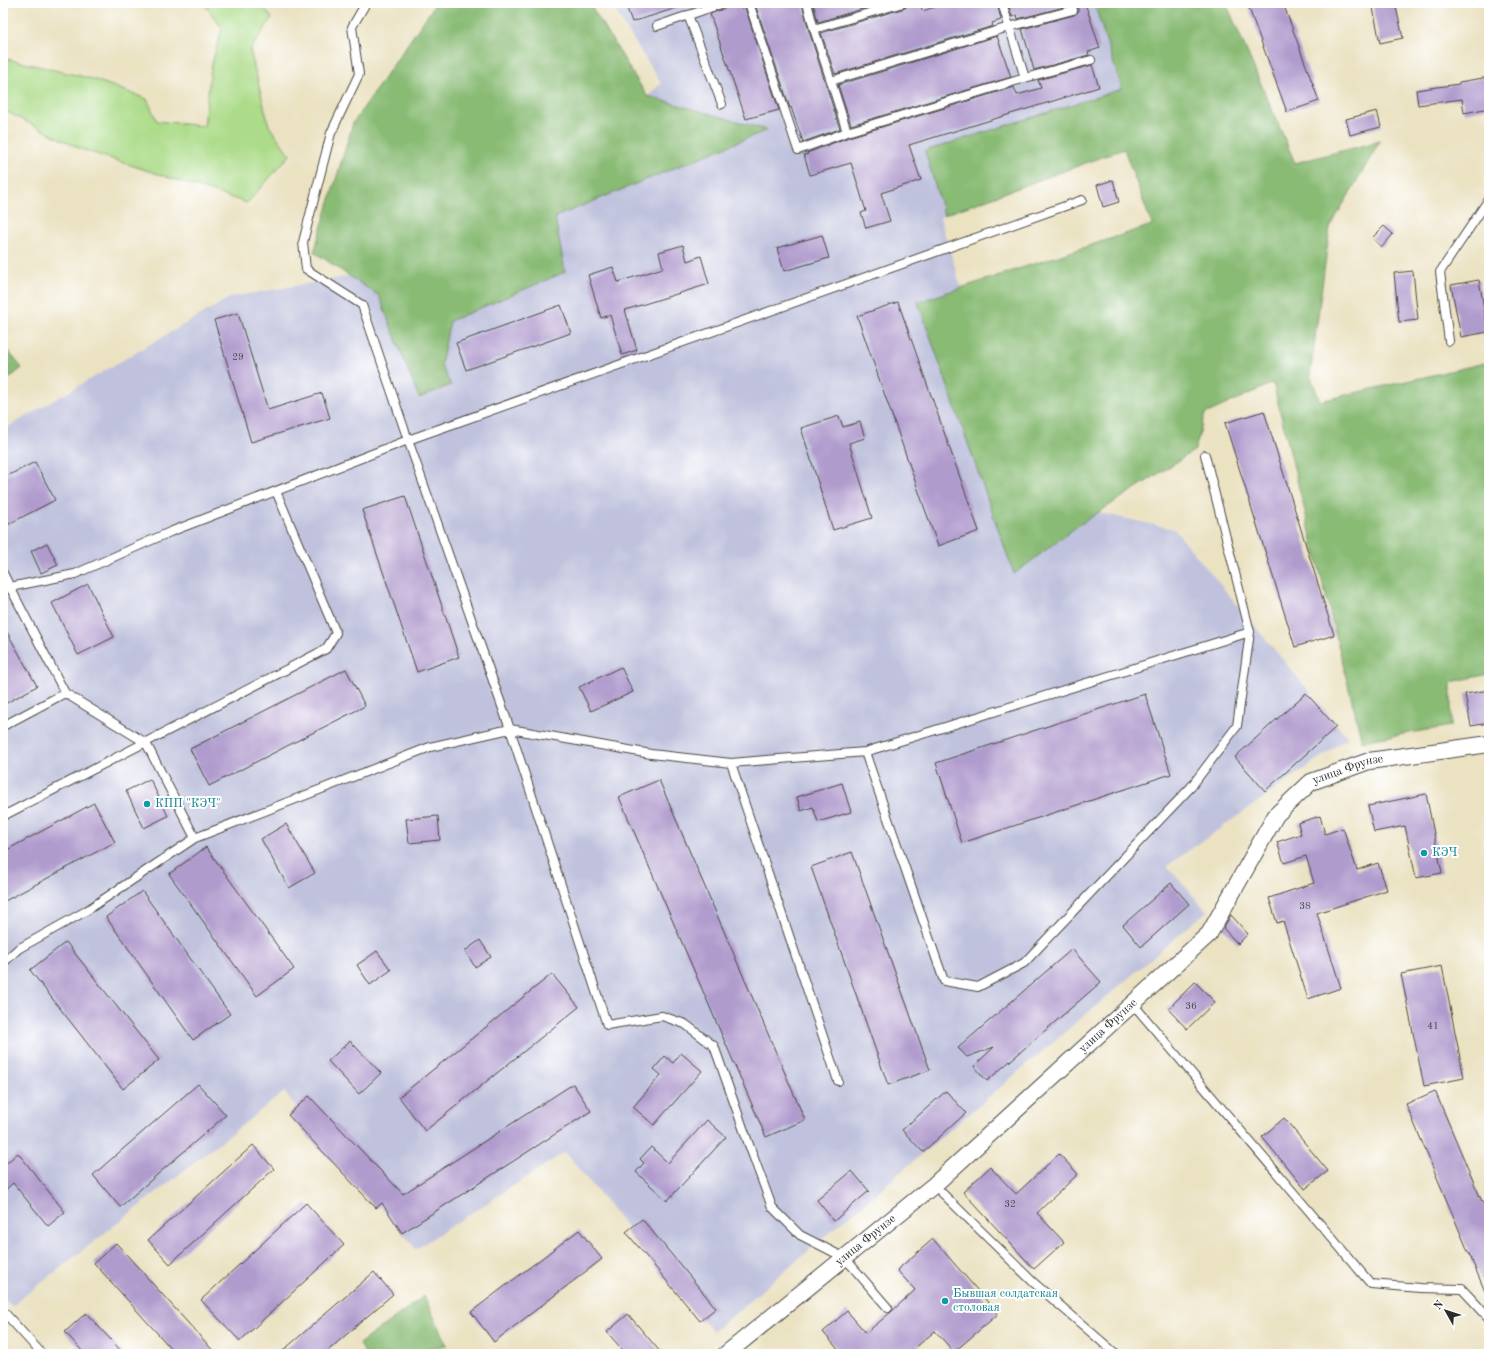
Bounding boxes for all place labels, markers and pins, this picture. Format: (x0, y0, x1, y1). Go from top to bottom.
place label: КПП "КЭЧ" (155, 798, 221, 810)
marker: КПП "КЭЧ" (142, 799, 152, 809)
place label: КЭЧ (1432, 847, 1457, 859)
marker: КЭЧ (1419, 848, 1429, 858)
place label: Бывшая солдатская столовая (953, 1288, 1058, 1314)
marker: Бывшая солдатская столовая (940, 1296, 950, 1306)

